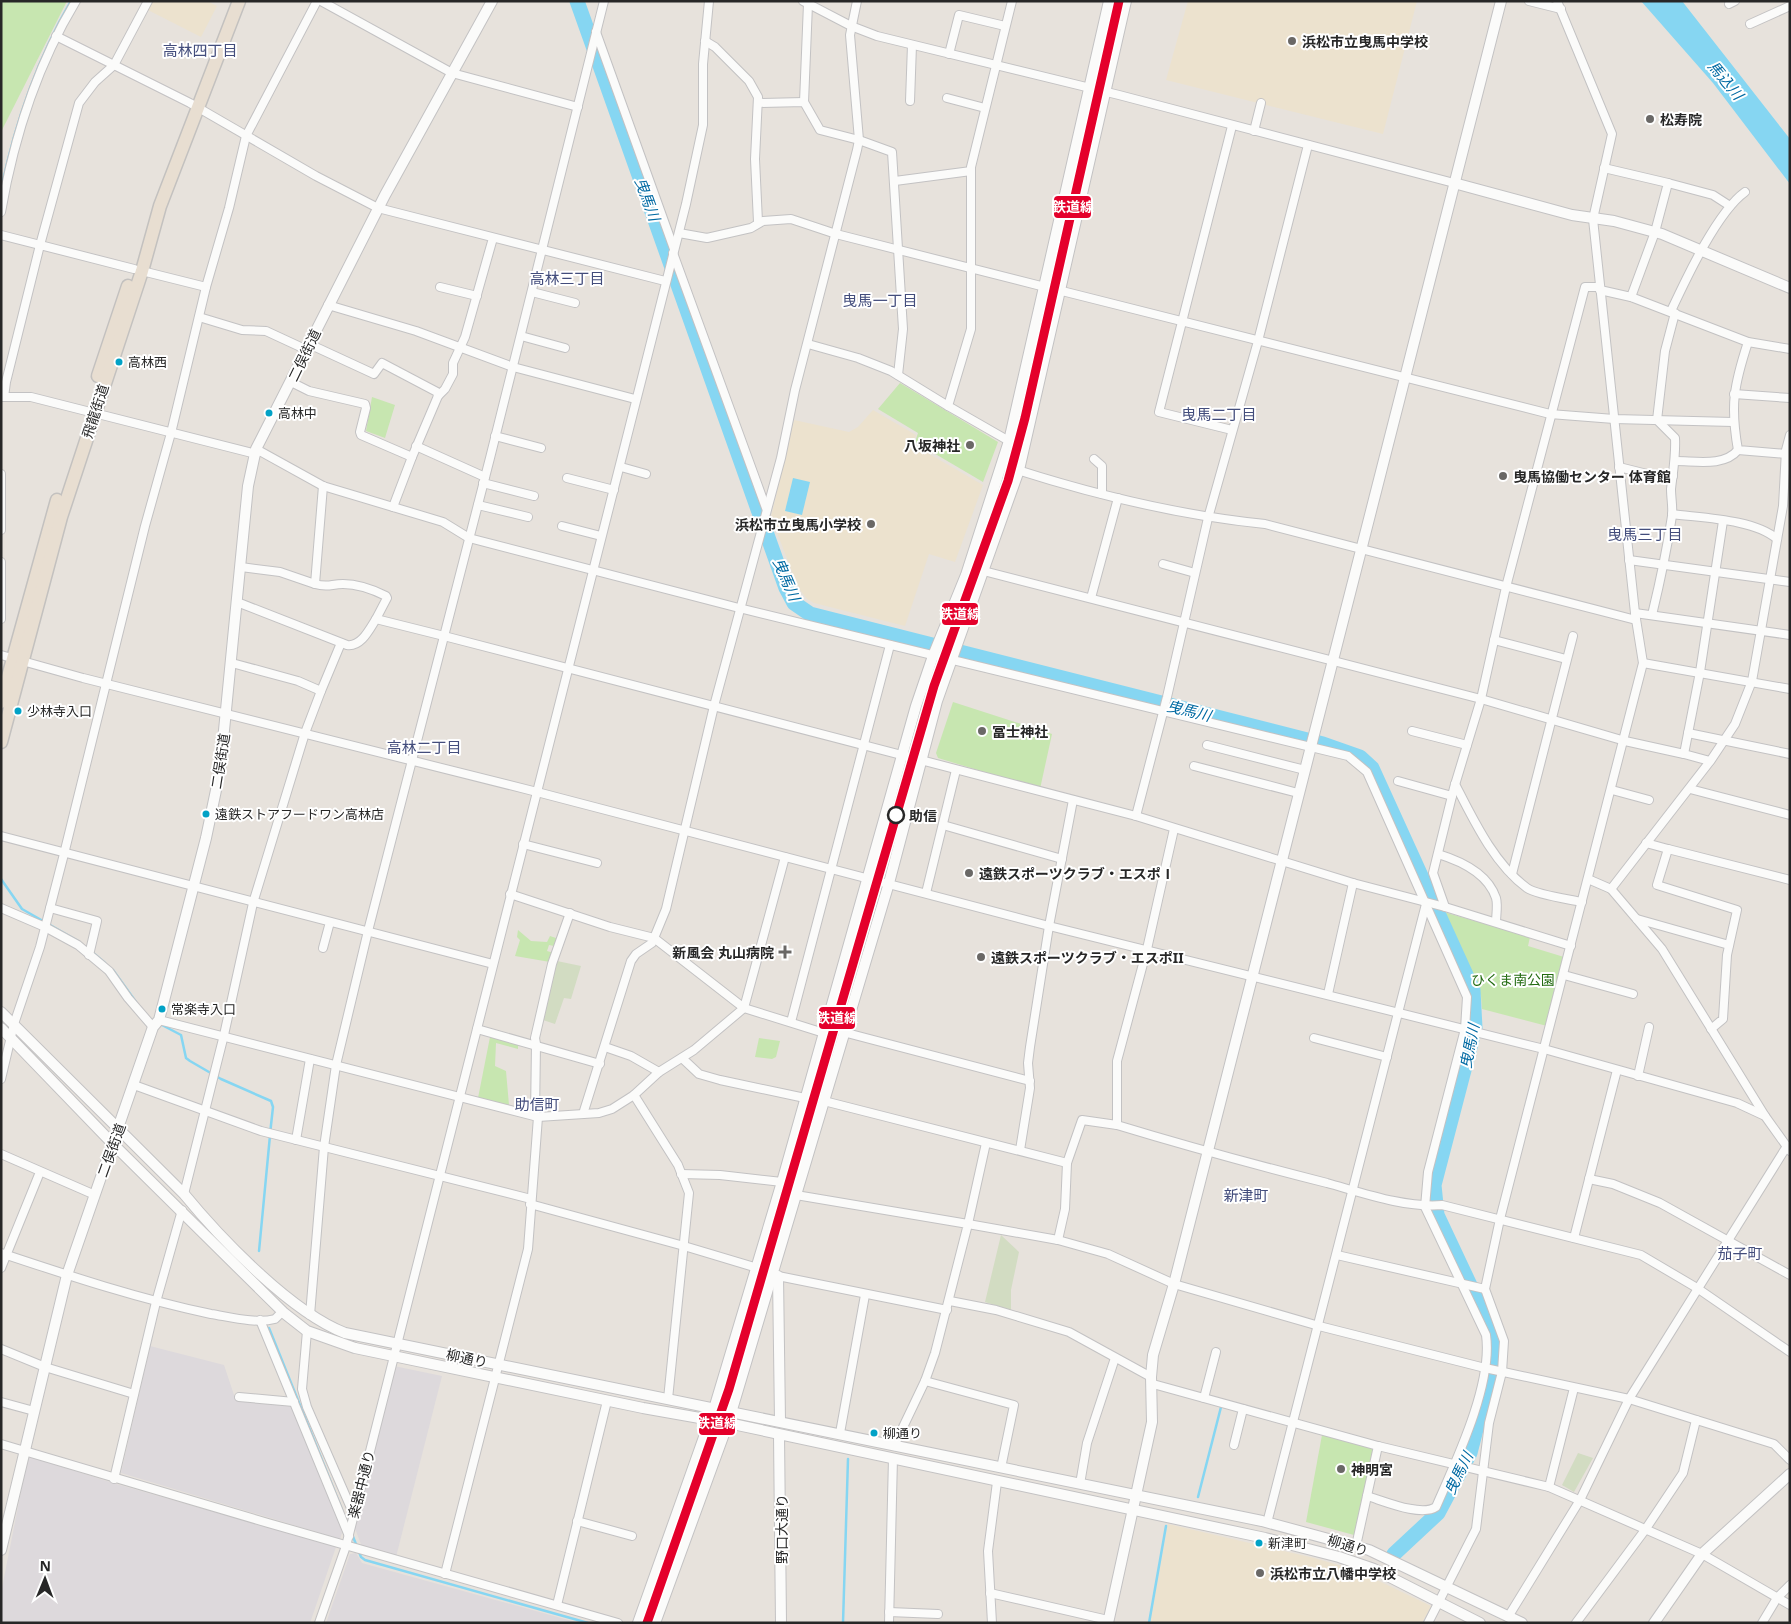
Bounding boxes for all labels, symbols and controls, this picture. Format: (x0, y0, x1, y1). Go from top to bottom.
place label: 浜松市立曳馬中学校 (1302, 32, 1428, 51)
marker: 浜松市立曳馬中学校 (1286, 35, 1298, 47)
district label: 高林四丁目 (162, 40, 238, 60)
water label: 馬込川 (1704, 56, 1749, 105)
place label: 松寿院 (1660, 110, 1702, 129)
marker: 松寿院 (1644, 113, 1656, 125)
water label: 曳馬川 (631, 174, 666, 225)
line badge: 鉄道線 (1053, 195, 1092, 219)
text: 鉄道線 (1052, 197, 1094, 216)
district label: 高林三丁目 (529, 268, 605, 288)
district label: 曳馬一丁目 (842, 290, 918, 310)
street label: 二俣街道 (283, 326, 325, 384)
place label: 高林西 (128, 353, 167, 371)
marker: 高林西 (114, 357, 124, 367)
street label: 飛龍街道 (77, 381, 113, 441)
place label: 高林中 (278, 404, 317, 422)
district label: 曳馬二丁目 (1181, 404, 1257, 424)
marker: 高林中 (264, 408, 274, 418)
place label: 八坂神社 (904, 436, 960, 455)
marker: 八坂神社 (964, 439, 976, 451)
place label: 曳馬協働センター 体育館 (1513, 467, 1671, 486)
marker: 曳馬協働センター 体育館 (1497, 470, 1509, 482)
place label: 浜松市立曳馬小学校 (735, 515, 861, 534)
marker: 浜松市立曳馬小学校 (865, 518, 877, 530)
district label: 曳馬三丁目 (1607, 524, 1683, 544)
water label: 曳馬川 (769, 554, 806, 605)
line badge: 鉄道線 (941, 602, 979, 626)
text: 鉄道線 (939, 604, 981, 623)
water label: 曳馬川 (1165, 695, 1215, 726)
place label: 少林寺入口 (27, 702, 92, 720)
marker: 少林寺入口 (13, 706, 23, 716)
place label: 冨士神社 (992, 722, 1048, 741)
marker: 冨士神社 (976, 725, 988, 737)
street label: 二俣街道 (206, 732, 234, 790)
district label: 高林二丁目 (386, 737, 462, 757)
place label: 遠鉄ストアフードワン高林店 (215, 805, 384, 823)
marker: 助信 (887, 806, 905, 824)
place label: 助信 (909, 806, 937, 825)
marker: 遠鉄ストアフードワン高林店 (201, 809, 211, 819)
place label: 遠鉄スポーツクラブ・エスポⅠ (979, 864, 1175, 883)
marker: 遠鉄スポーツクラブ・エスポⅠ (963, 867, 975, 879)
place label: 新風会 丸山病院 (672, 943, 774, 962)
marker: 新風会 丸山病院 (778, 945, 792, 959)
place label: 遠鉄スポーツクラブ・エスポII (991, 948, 1184, 967)
marker: 遠鉄スポーツクラブ・エスポII (975, 951, 987, 963)
park label: ひくま南公園 (1471, 970, 1555, 989)
place label: 常楽寺入口 (171, 1000, 236, 1018)
marker: 常楽寺入口 (157, 1004, 167, 1014)
line badge: 鉄道線 (818, 1006, 856, 1030)
text: 鉄道線 (816, 1008, 858, 1027)
water label: 曳馬川 (1455, 1020, 1483, 1070)
district label: 助信町 (514, 1094, 560, 1114)
street label: 二俣街道 (92, 1120, 130, 1180)
district label: 新津町 (1223, 1185, 1269, 1205)
district label: 茄子町 (1717, 1243, 1763, 1263)
street label: 柳通り (444, 1344, 490, 1372)
line badge: 鉄道線 (698, 1412, 736, 1436)
text: 鉄道線 (696, 1413, 738, 1432)
place label: 柳通り (883, 1424, 922, 1442)
marker: 柳通り (869, 1428, 879, 1438)
water label: 曳馬川 (1439, 1447, 1478, 1498)
street label: 楽器中通り (343, 1448, 379, 1520)
place label: 神明宮 (1351, 1460, 1393, 1479)
marker: 神明宮 (1335, 1463, 1347, 1475)
street label: 野口大通り (772, 1494, 791, 1564)
street label: 柳通り (1325, 1530, 1371, 1560)
place label: 新津町 (1268, 1534, 1307, 1552)
marker: 新津町 (1254, 1538, 1264, 1548)
north arrow (20, 1554, 70, 1604)
text: N (39, 1556, 51, 1575)
place label: 浜松市立八幡中学校 (1270, 1564, 1396, 1583)
marker: 浜松市立八幡中学校 (1254, 1567, 1266, 1579)

